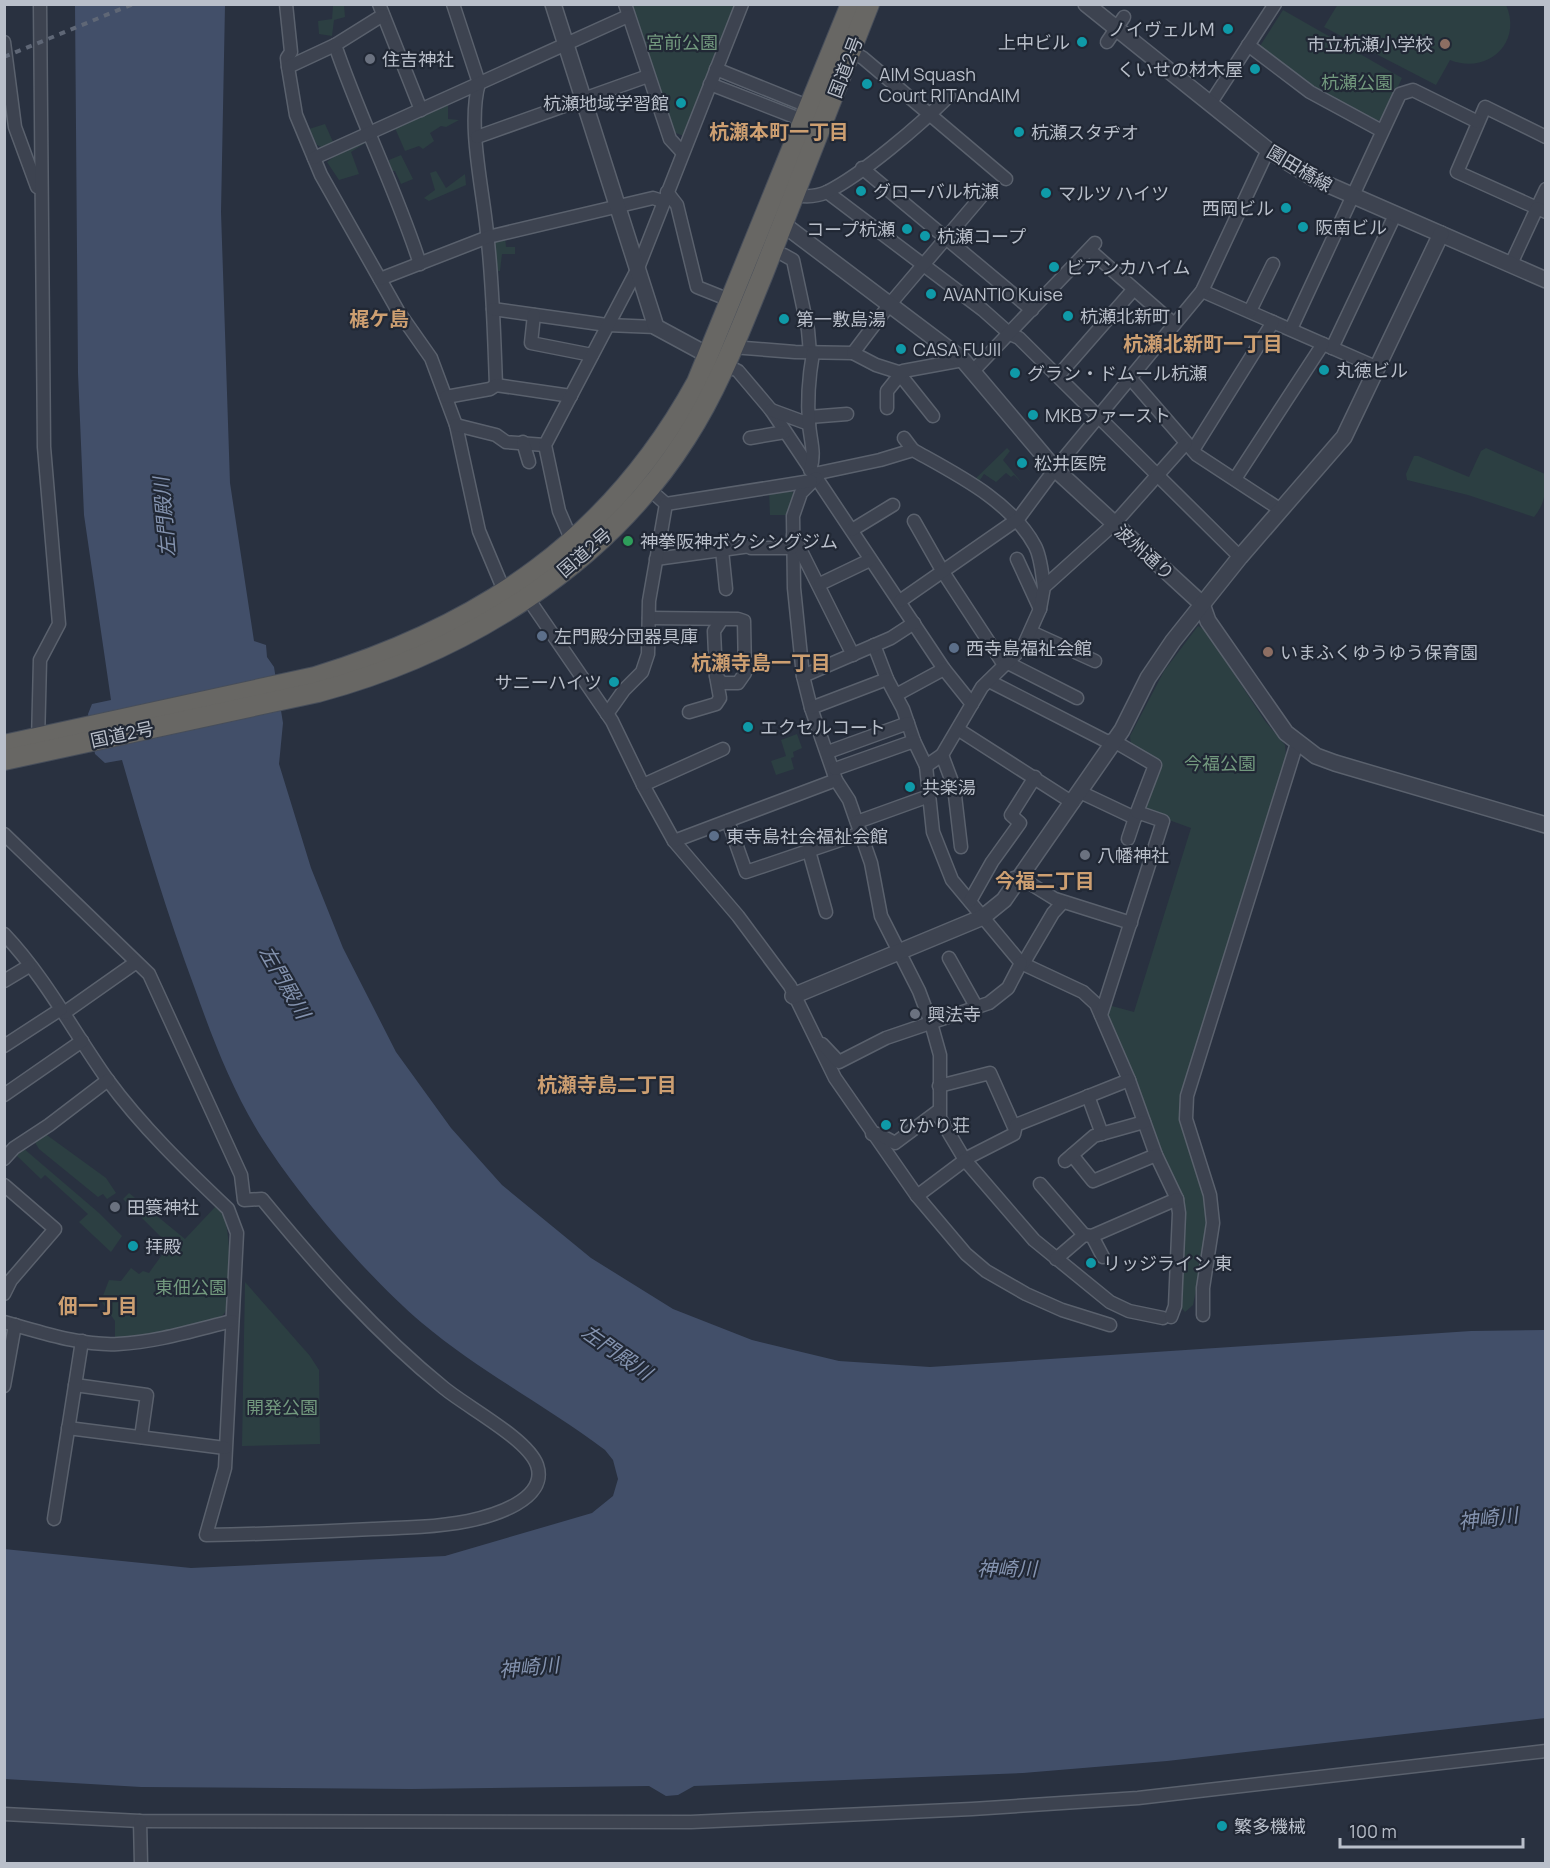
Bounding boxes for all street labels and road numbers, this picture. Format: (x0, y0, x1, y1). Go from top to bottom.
street label: 国道2号 (822, 33, 868, 101)
street label: 園田橋線 (1263, 139, 1337, 197)
street label: 波州通り (1110, 519, 1180, 585)
street label: 国道2号 (552, 522, 616, 582)
street label: 国道2号 (88, 716, 156, 752)

